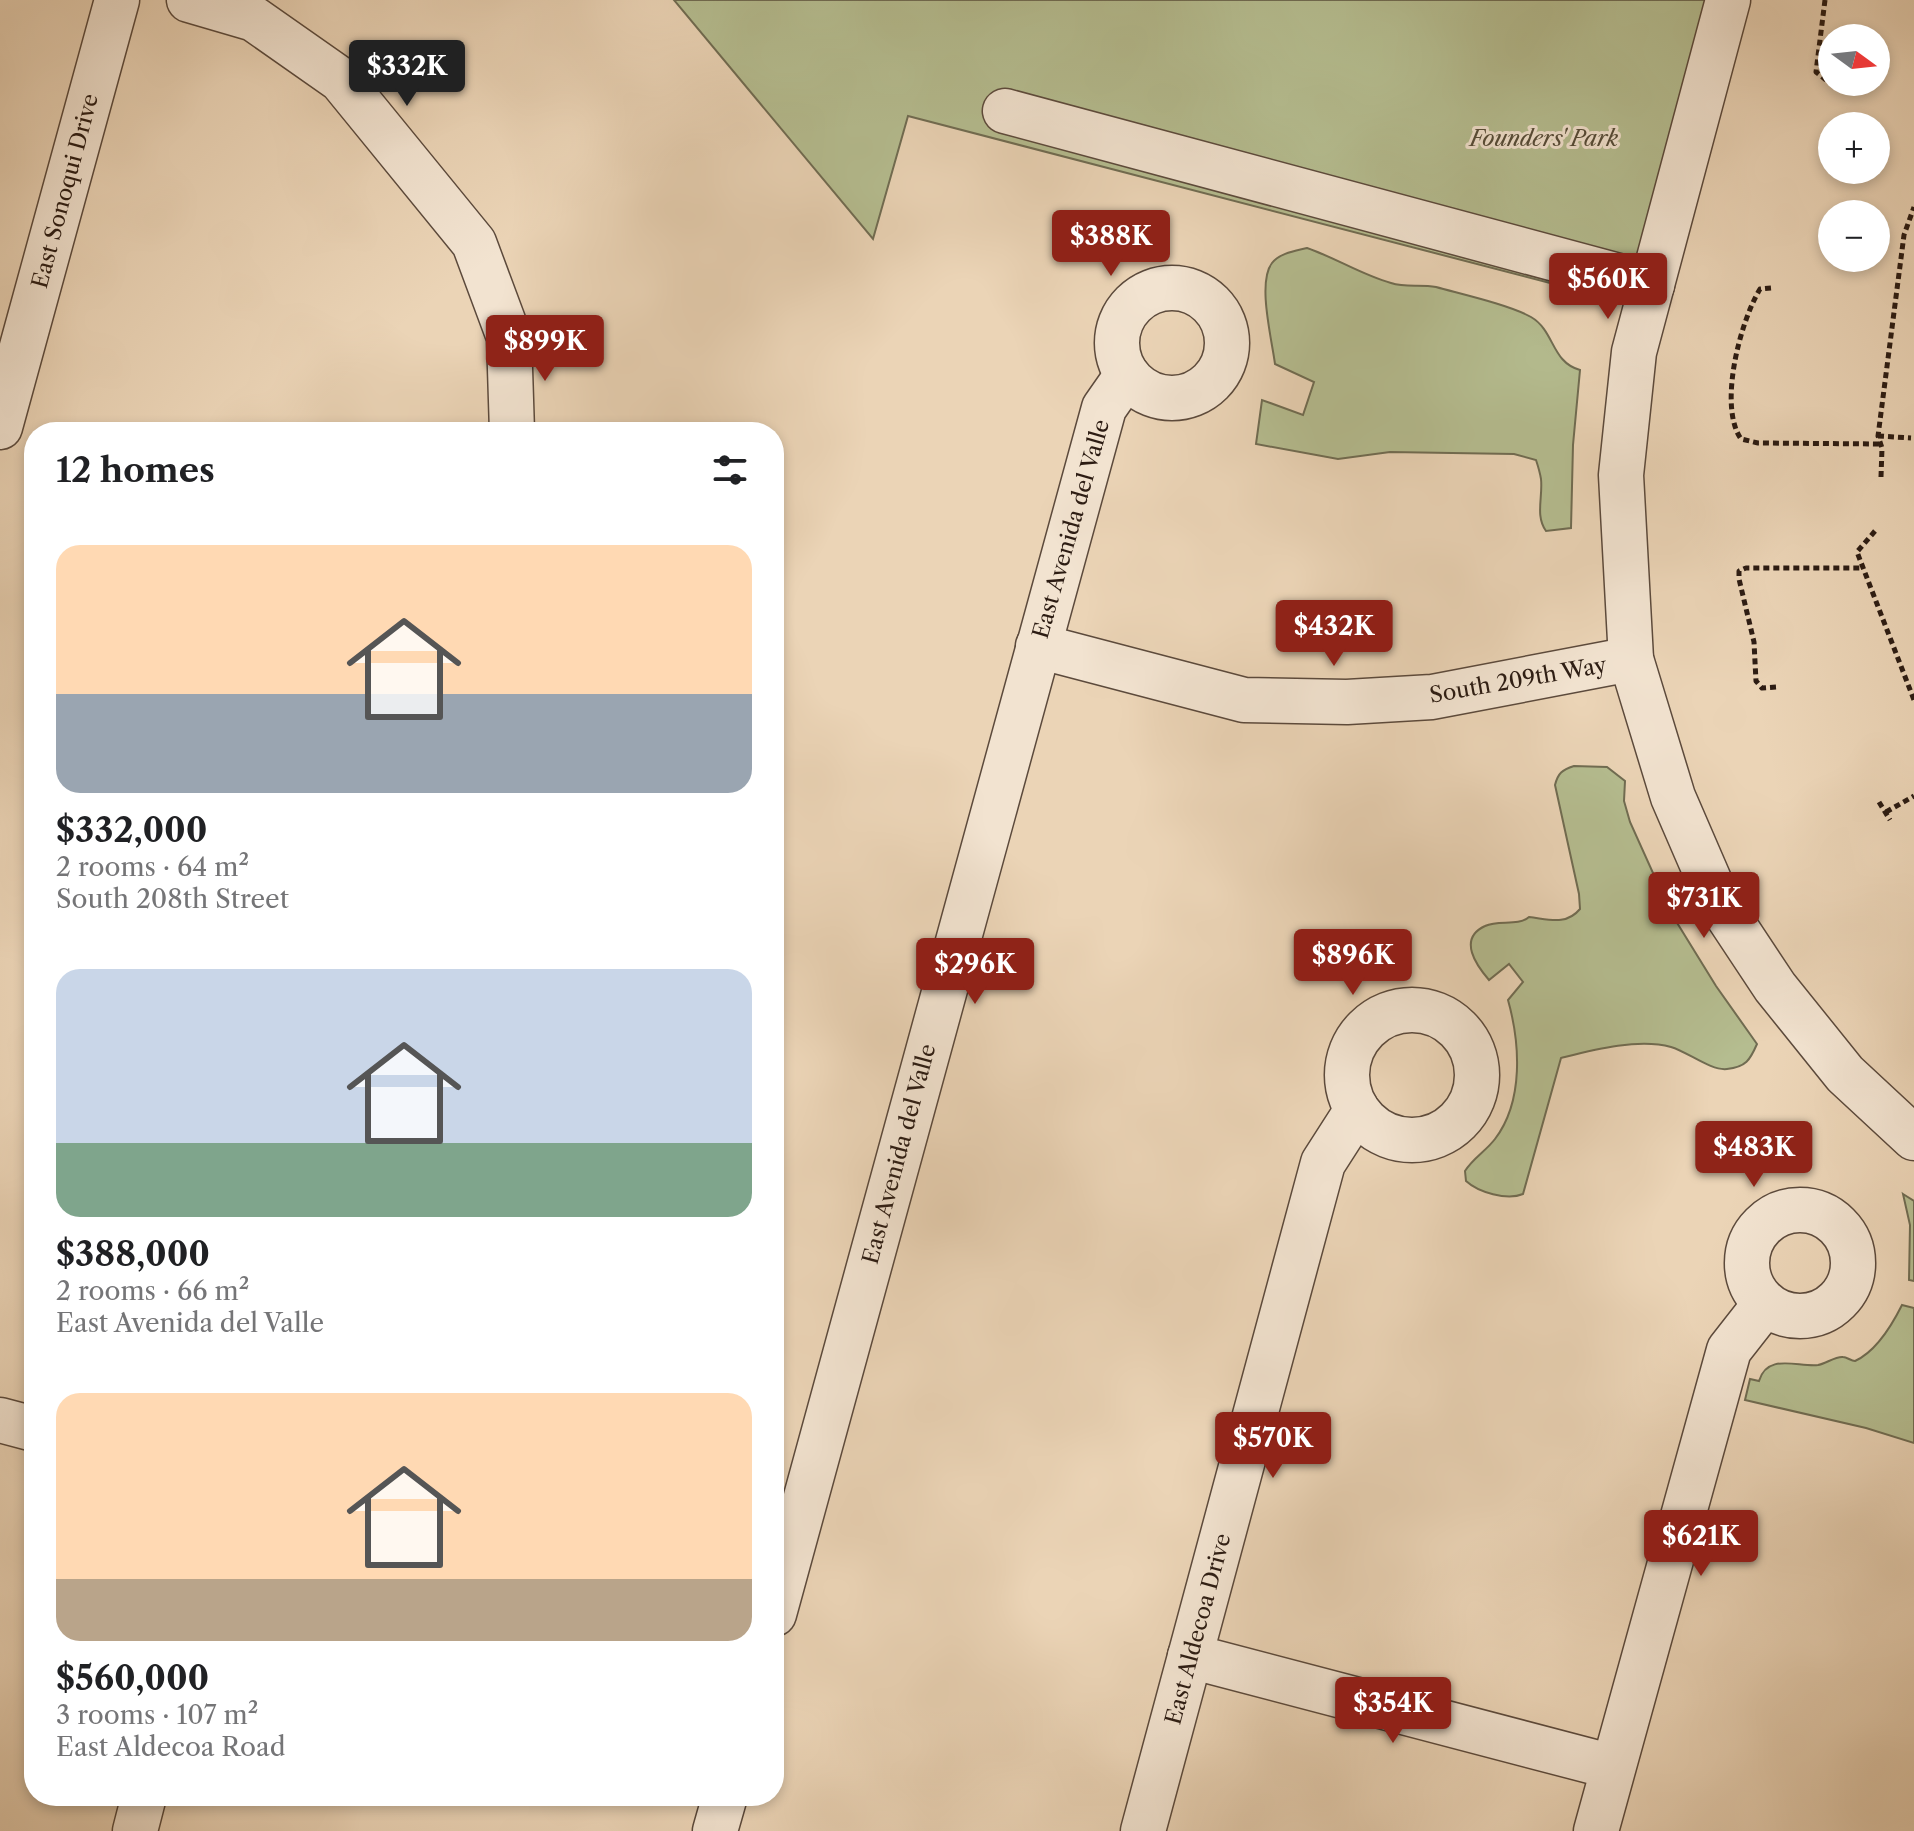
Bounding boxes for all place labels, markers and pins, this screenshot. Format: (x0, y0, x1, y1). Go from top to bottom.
pin: $332K (351, 40, 463, 108)
pin: $388K (1055, 210, 1167, 278)
pin: $560K (1552, 253, 1664, 321)
pin: $899K (489, 315, 601, 383)
pin: $432K (1278, 600, 1390, 668)
pin: $731K (1648, 872, 1760, 940)
pin: $896K (1297, 929, 1409, 997)
pin: $296K (919, 938, 1031, 1006)
pin: $483K (1698, 1121, 1810, 1189)
pin: $570K (1217, 1412, 1329, 1480)
pin: $621K (1645, 1510, 1757, 1578)
pin: $354K (1337, 1677, 1449, 1745)

